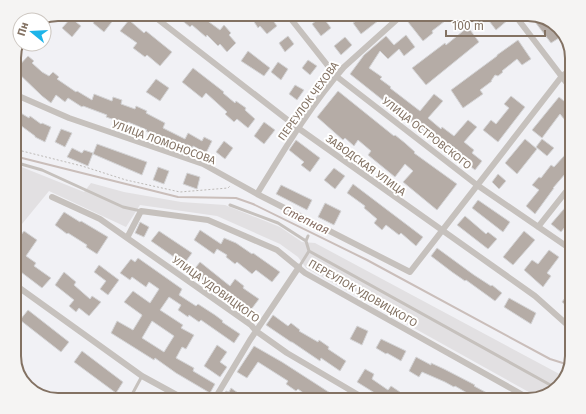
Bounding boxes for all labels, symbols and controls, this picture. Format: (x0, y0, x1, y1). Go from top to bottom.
north arrow (12, 12, 52, 52)
scale bar (446, 12, 545, 38)
text: 100 m (452, 19, 484, 33)
text: Пн (15, 21, 31, 38)
street label: ПЕРЕУЛОК ЧЕХОВА (275, 59, 342, 143)
street label: УЛИЦА ОСТРОВСКОГО (379, 95, 474, 172)
street label: УЛИЦА ЛОМОНОСОВА (110, 118, 218, 168)
street label: ЗАВОДСКАЯ УЛИЦА (323, 132, 409, 199)
water label: Степная (280, 203, 332, 237)
street label: УЛИЦА УДОВИЦКОГО (169, 253, 262, 326)
street label: ПЕРЕУЛОК УДОВИЦКОГО (306, 257, 419, 330)

